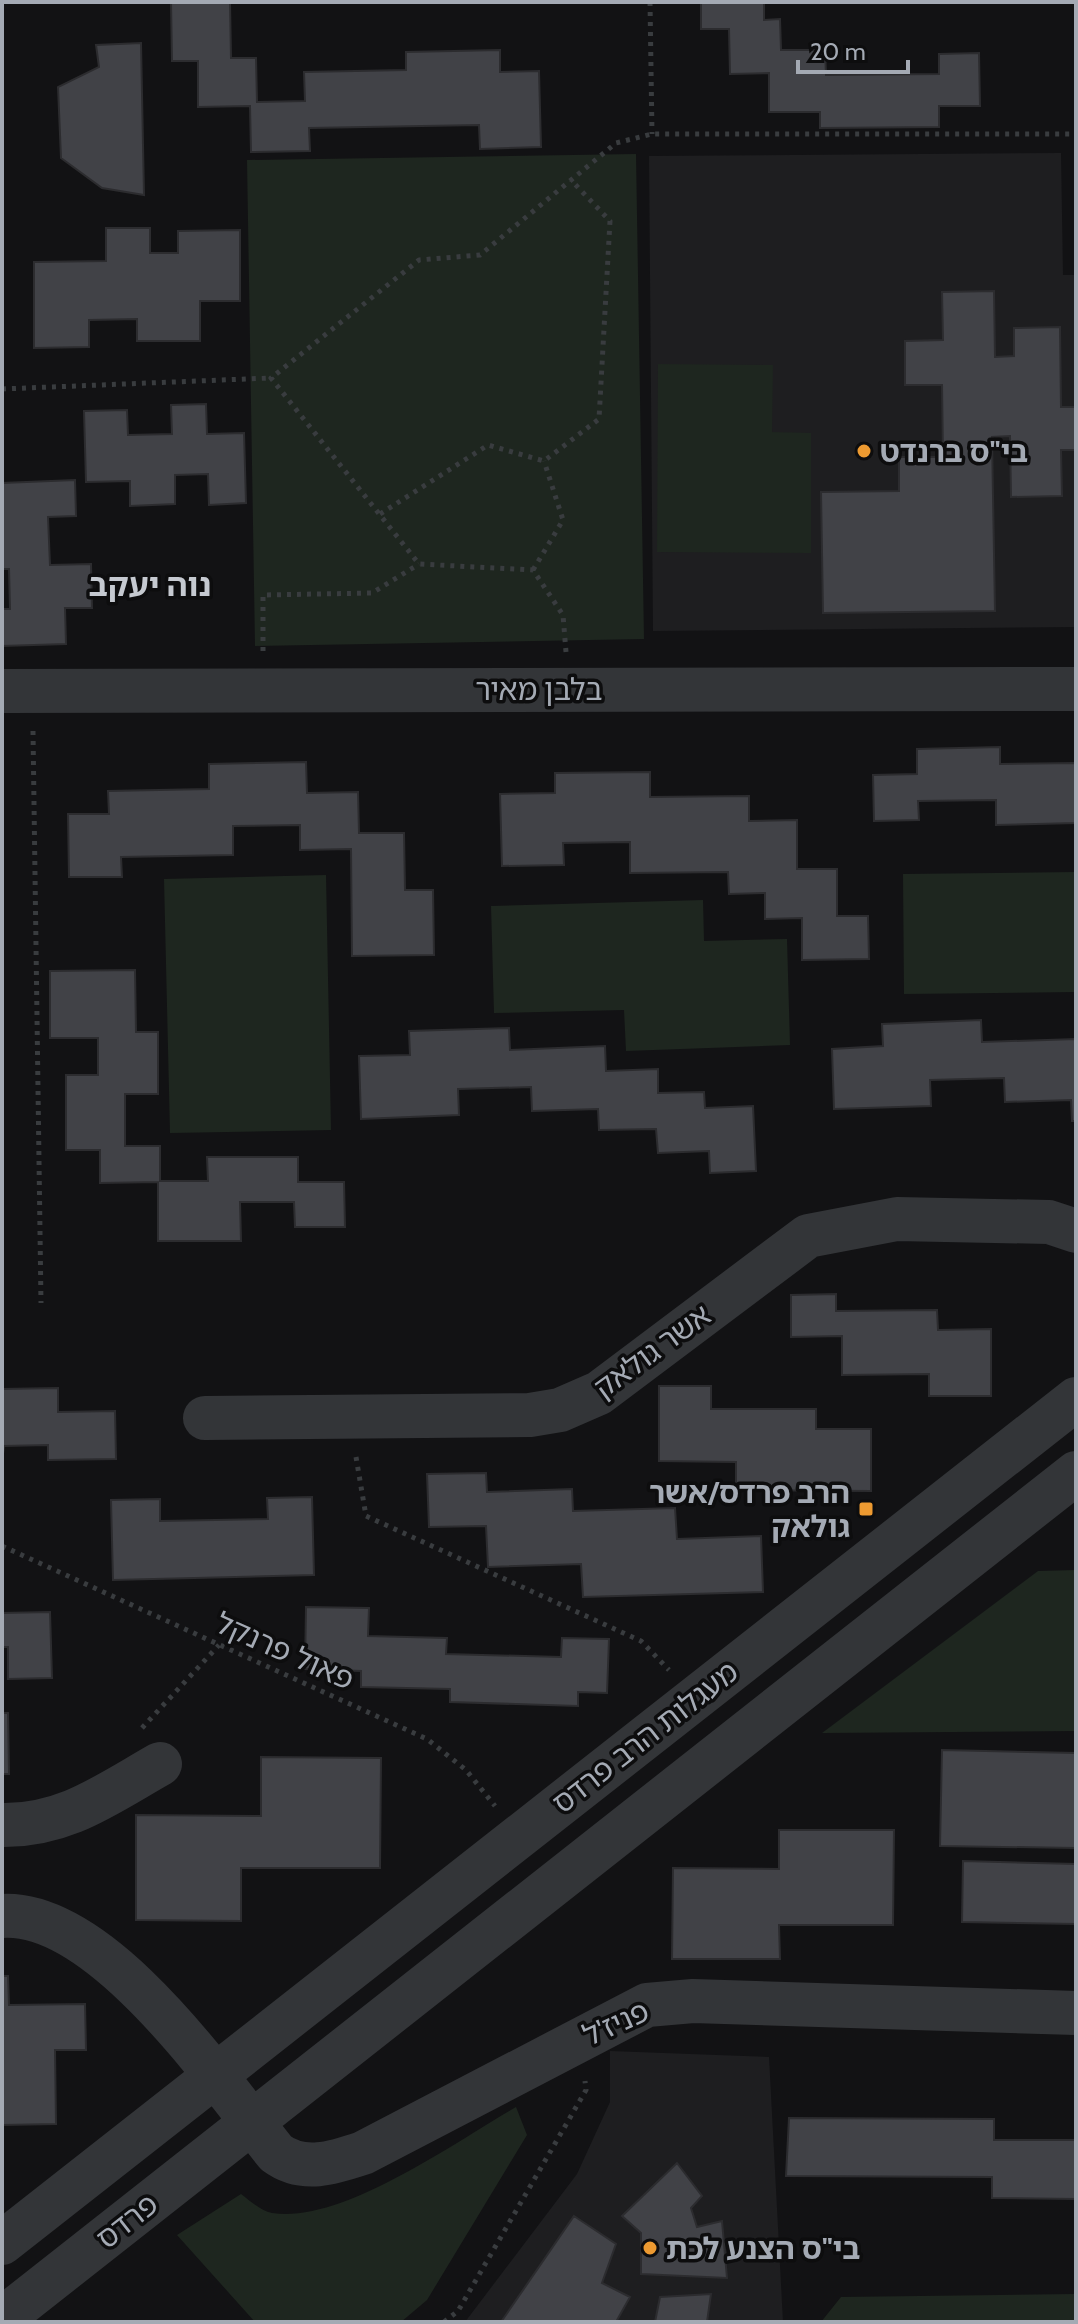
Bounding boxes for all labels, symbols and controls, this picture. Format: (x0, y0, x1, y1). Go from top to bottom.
scale bar (798, 24, 908, 74)
text: 20 m (810, 37, 866, 66)
place label: בי"ס ברנדט (880, 433, 1028, 470)
marker: בי"ס ברנדט (855, 442, 873, 460)
district label: נוה יעקב (89, 565, 211, 604)
street label: בלבן מאיר (475, 671, 603, 708)
street label: אשר גולאק (586, 1296, 718, 1406)
place label: הרב פרדס/אשר גולאק (649, 1474, 850, 1545)
marker: הרב פרדס/אשר גולאק (857, 1500, 875, 1518)
street label: פאול פרנקל (210, 1604, 360, 1698)
street label: מעגלות הרב פרדס (545, 1653, 745, 1821)
street label: פניז'ל (577, 1992, 655, 2054)
street label: פרדס (89, 2185, 165, 2257)
place label: בי"ס הצנע לכת (666, 2230, 861, 2267)
marker: בי"ס הצנע לכת (641, 2239, 659, 2257)

